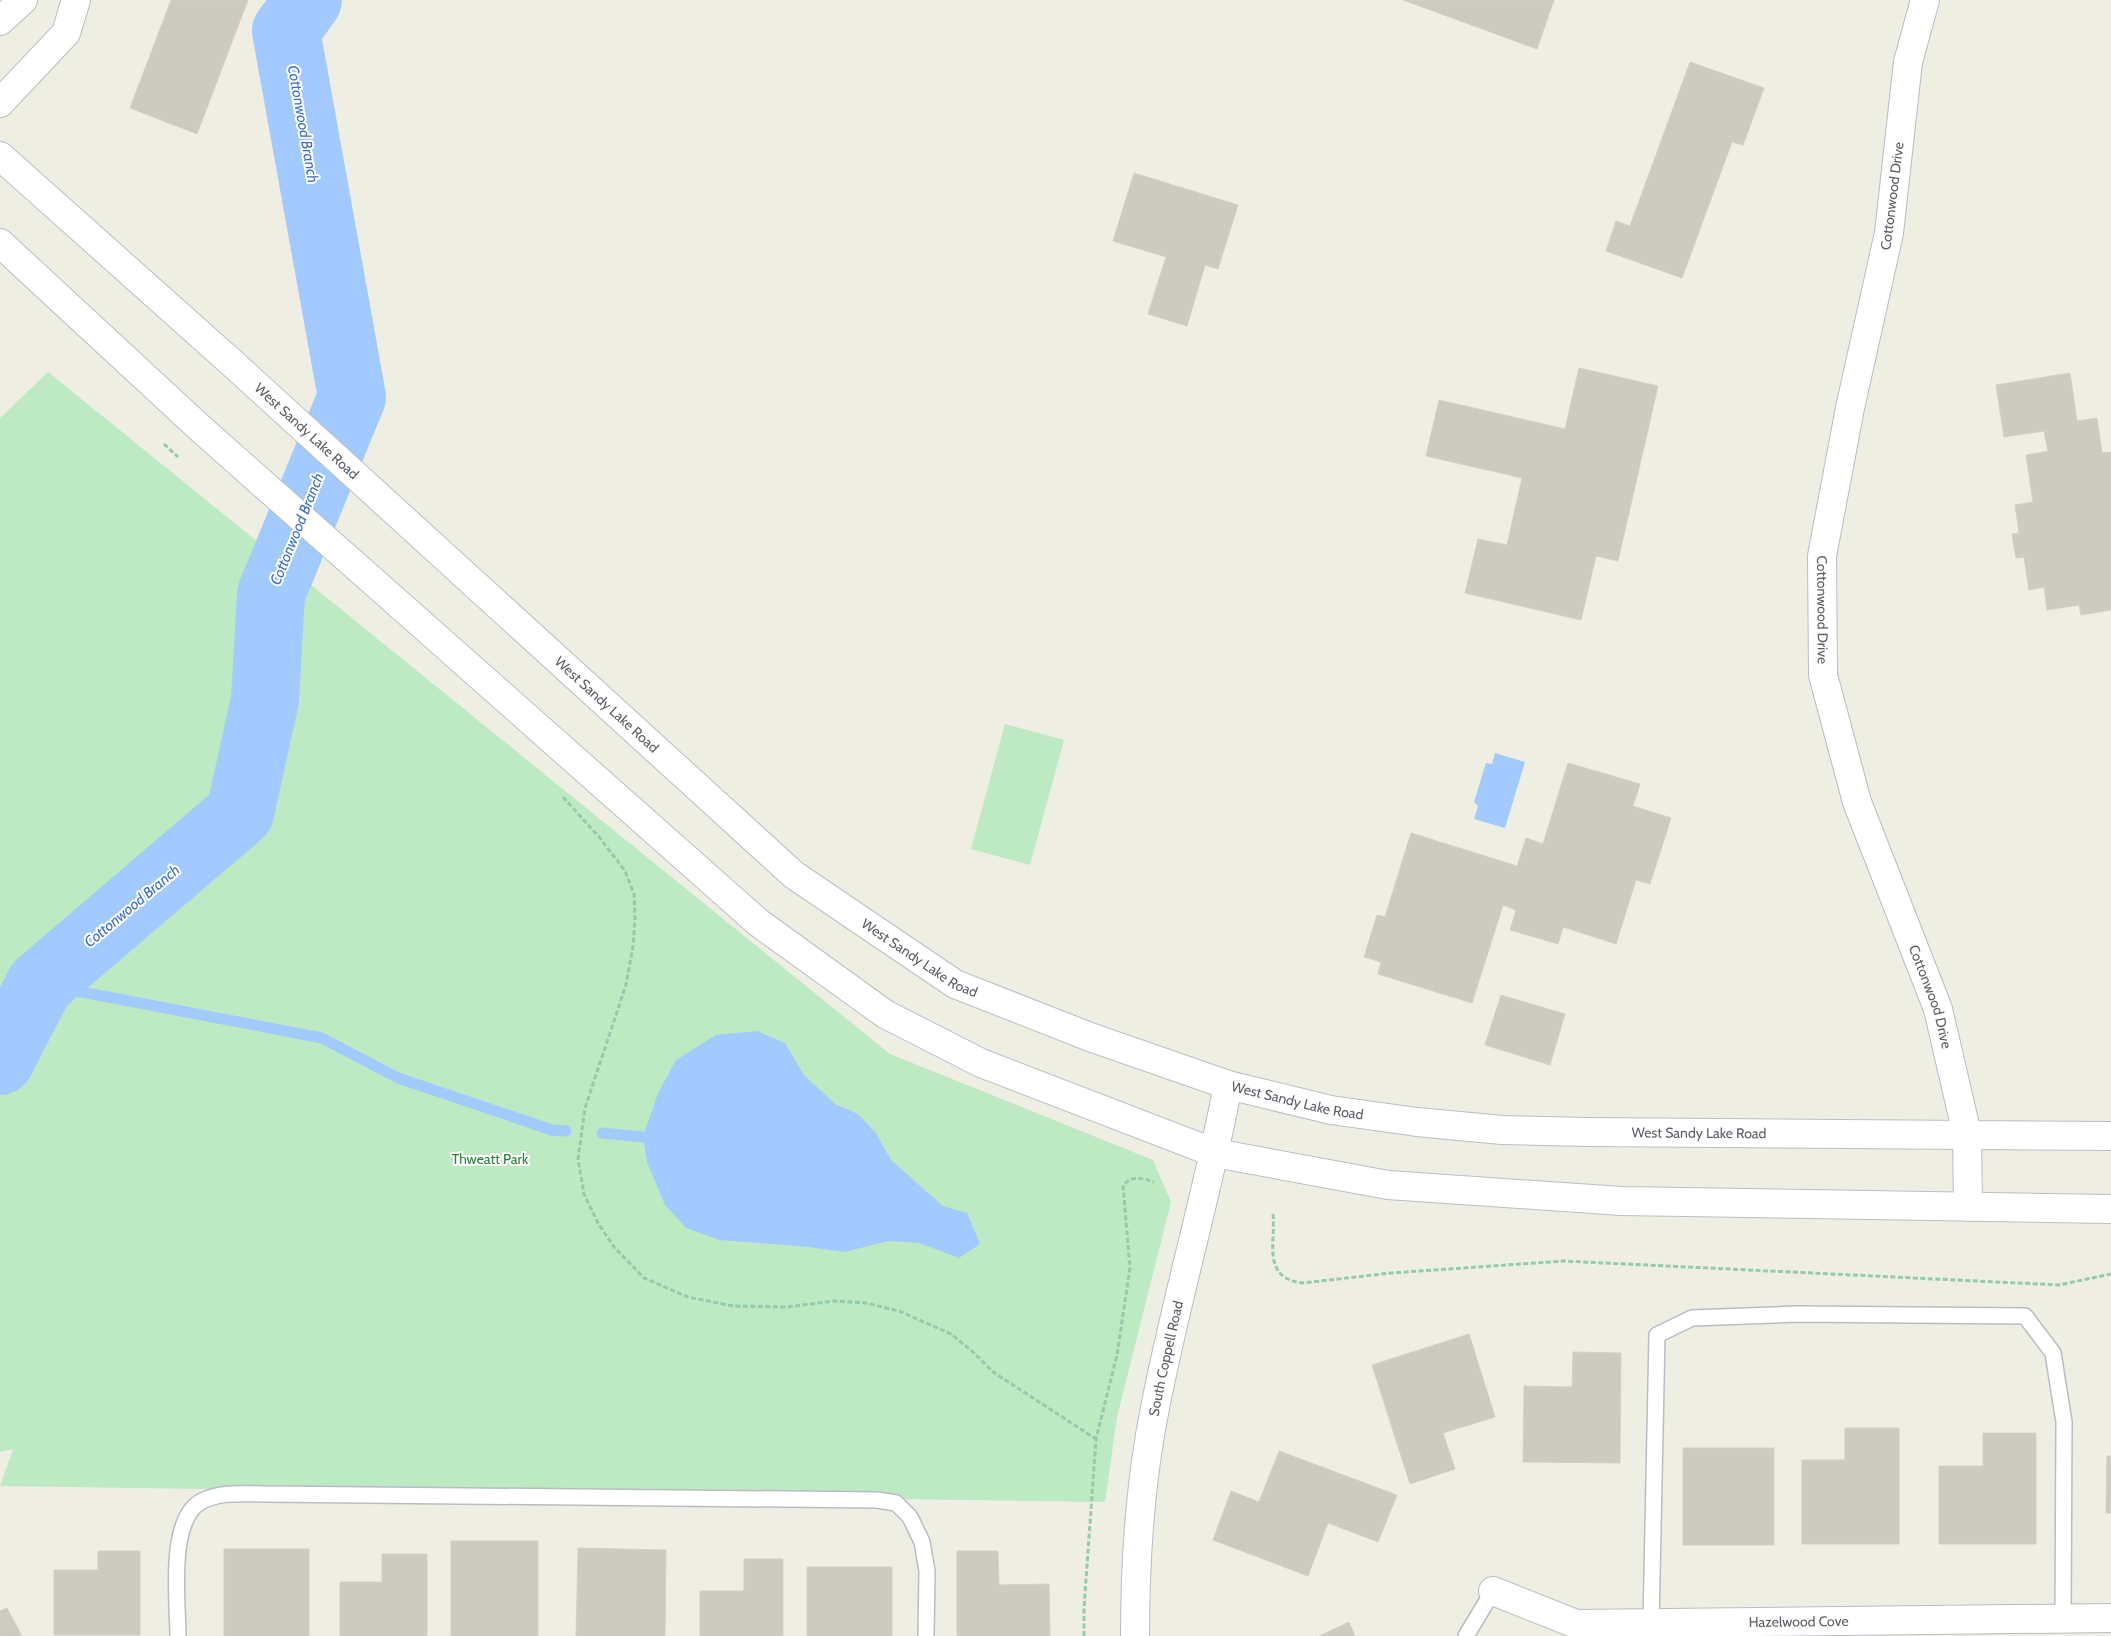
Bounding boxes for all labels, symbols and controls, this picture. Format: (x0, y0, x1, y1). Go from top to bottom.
water label: Cottonwood Branch (284, 64, 322, 184)
street label: Cottonwood Drive (1876, 141, 1908, 251)
street label: West Sandy Lake Road (251, 379, 363, 483)
water label: Cottonwood Branch (266, 470, 328, 588)
street label: Cottonwood Drive (1813, 555, 1832, 664)
street label: West Sandy Lake Road (551, 652, 663, 757)
water label: Cottonwood Branch (81, 861, 183, 951)
street label: West Sandy Lake Road (858, 914, 980, 1001)
street label: Cottonwood Drive (1905, 942, 1956, 1050)
street label: West Sandy Lake Road (1230, 1077, 1365, 1123)
street label: West Sandy Lake Road (1632, 1123, 1766, 1142)
park label: Thweatt Park (452, 1150, 529, 1168)
street label: South Coppell Road (1145, 1299, 1187, 1418)
street label: Hazelwood Cove (1749, 1612, 1849, 1631)

